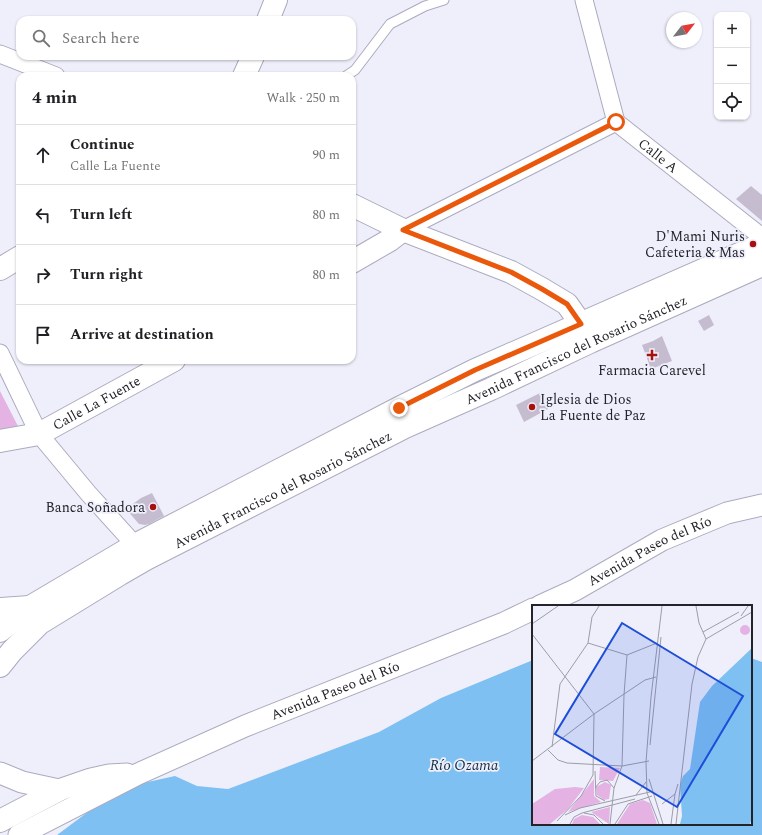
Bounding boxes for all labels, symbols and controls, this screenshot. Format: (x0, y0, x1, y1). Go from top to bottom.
north arrow (666, 12, 702, 48)
map controls (714, 12, 750, 120)
button: + (714, 12, 750, 48)
search box (16, 16, 356, 60)
icon: search (30, 27, 52, 49)
text: Search here (62, 27, 140, 50)
button: − (714, 48, 750, 84)
button: locate (714, 84, 750, 120)
text: 4 min (32, 85, 77, 111)
text: Walk · 250 m (266, 88, 340, 108)
route start (607, 113, 625, 131)
text: Continue (70, 133, 135, 156)
street label: Calle A (633, 133, 683, 179)
icon: ahead (32, 144, 54, 166)
text: 90 m (313, 145, 340, 165)
text: Calle La Fuente (70, 156, 161, 176)
text: Turn left (70, 203, 132, 226)
icon: left (32, 204, 54, 226)
text: 80 m (313, 205, 340, 225)
place label: D'Mami Nuris Cafeteria & Mas (645, 226, 745, 263)
marker: D'Mami Nuris Cafeteria & Mas (748, 239, 758, 249)
text: Turn right (70, 263, 143, 286)
icon: right (32, 264, 54, 286)
text: 80 m (313, 265, 340, 285)
street label: Avenida Francisco del Rosario Sánchez (462, 290, 690, 410)
text: Arrive at destination (70, 323, 214, 346)
icon: arrive (32, 324, 54, 346)
marker: Farmacia Carevel (647, 350, 657, 360)
place label: Farmacia Carevel (598, 360, 706, 381)
street label: Calle La Fuente (49, 370, 145, 436)
place label: Iglesia de Dios La Fuente de Paz (540, 389, 646, 426)
route end (390, 399, 408, 417)
marker: Iglesia de Dios La Fuente de Paz (527, 402, 537, 412)
street label: Avenida Francisco del Rosario Sánchez (170, 425, 395, 554)
place label: Banca Soñadora (46, 497, 145, 518)
marker: Banca Soñadora (148, 502, 158, 512)
street label: Avenida Paseo del Río (584, 511, 715, 592)
inset map (532, 605, 752, 825)
street label: Avenida Paseo del Río (268, 656, 403, 726)
water label: Río Ozama (430, 754, 499, 777)

